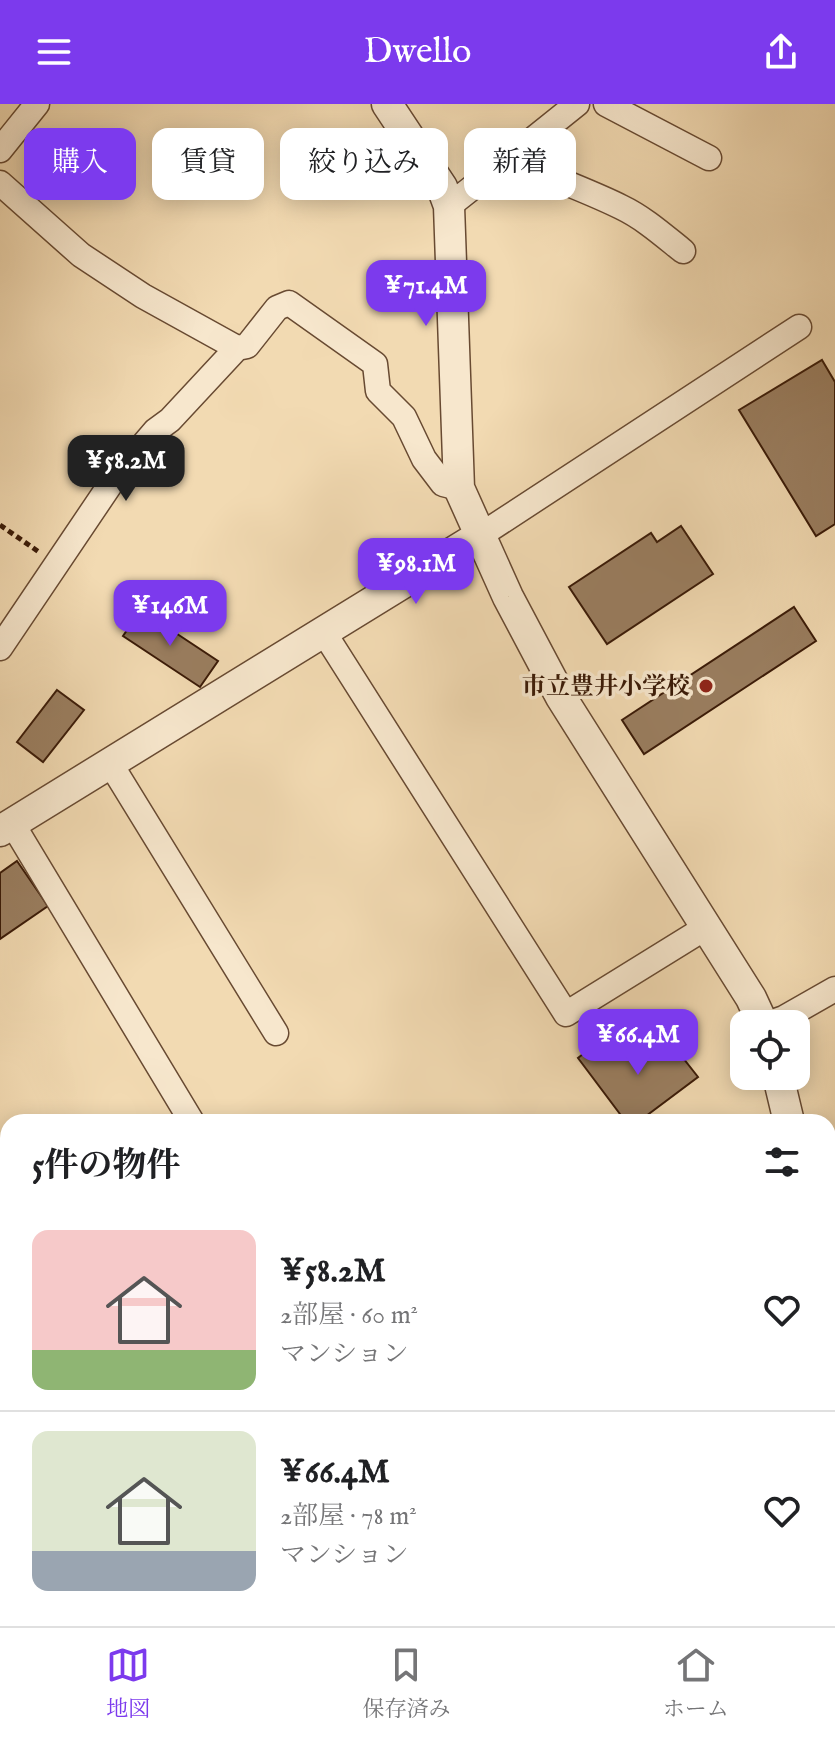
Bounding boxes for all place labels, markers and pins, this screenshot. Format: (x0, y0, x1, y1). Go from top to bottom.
pin: ¥71.4M (361, 260, 491, 328)
pin: ¥58.2M (61, 435, 191, 503)
pin: ¥98.1M (351, 538, 481, 606)
pin: ¥146M (114, 580, 226, 648)
place label: 市立豊井小学校 (522, 672, 690, 703)
marker: 市立豊井小学校 (697, 677, 715, 695)
pin: ¥66.4M (573, 1009, 703, 1077)

